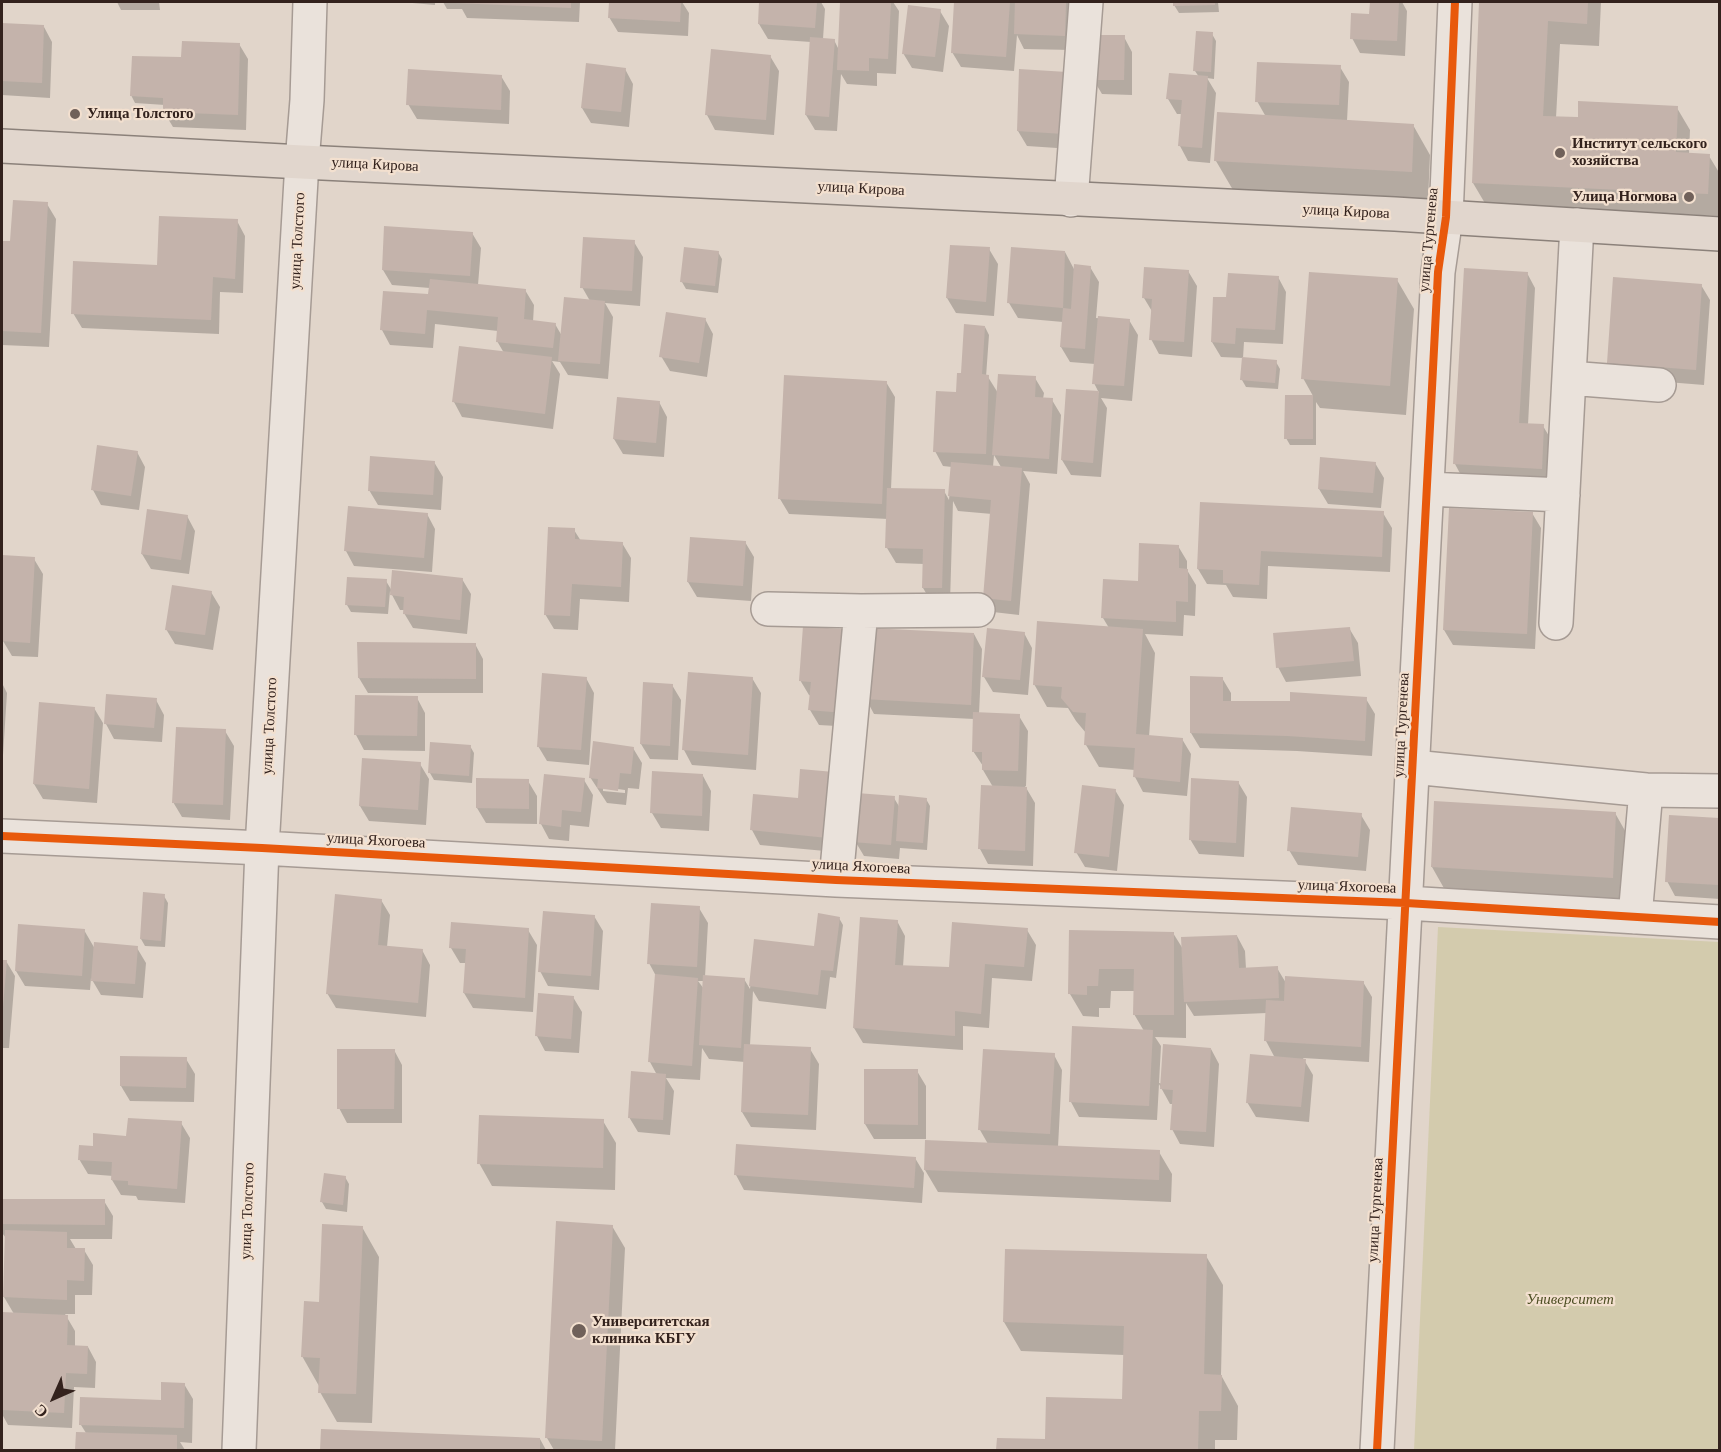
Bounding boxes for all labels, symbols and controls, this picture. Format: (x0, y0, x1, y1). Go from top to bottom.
place label: Улица Толстого (87, 105, 194, 123)
marker: Улица Толстого (68, 107, 82, 121)
place label: Институт сельского хозяйства (1572, 135, 1707, 170)
marker: Институт сельского хозяйства (1553, 146, 1567, 160)
street label: улица Кирова (331, 154, 419, 176)
street label: улица Кирова (817, 178, 905, 200)
street label: улица Тургенева (1415, 187, 1443, 293)
place label: Улица Ногмова (1572, 188, 1677, 206)
marker: Улица Ногмова (1682, 190, 1696, 204)
street label: улица Толстого (286, 192, 310, 290)
street label: улица Кирова (1302, 201, 1390, 223)
street label: улица Тургенева (1390, 672, 1414, 778)
street label: улица Толстого (258, 677, 282, 775)
street label: улица Яхогоева (326, 829, 426, 853)
street label: улица Яхогоева (811, 855, 911, 879)
street label: улица Яхогоева (1297, 876, 1397, 898)
street label: улица Тургенева (1364, 1157, 1388, 1263)
street label: улица Толстого (237, 1162, 259, 1260)
park label: Университет (1526, 1291, 1614, 1309)
place label: Университетская клиника КБГУ (592, 1313, 710, 1348)
marker: Университетская клиника КБГУ (570, 1322, 588, 1340)
north arrow (24, 1368, 84, 1428)
text: С (31, 1401, 51, 1421)

